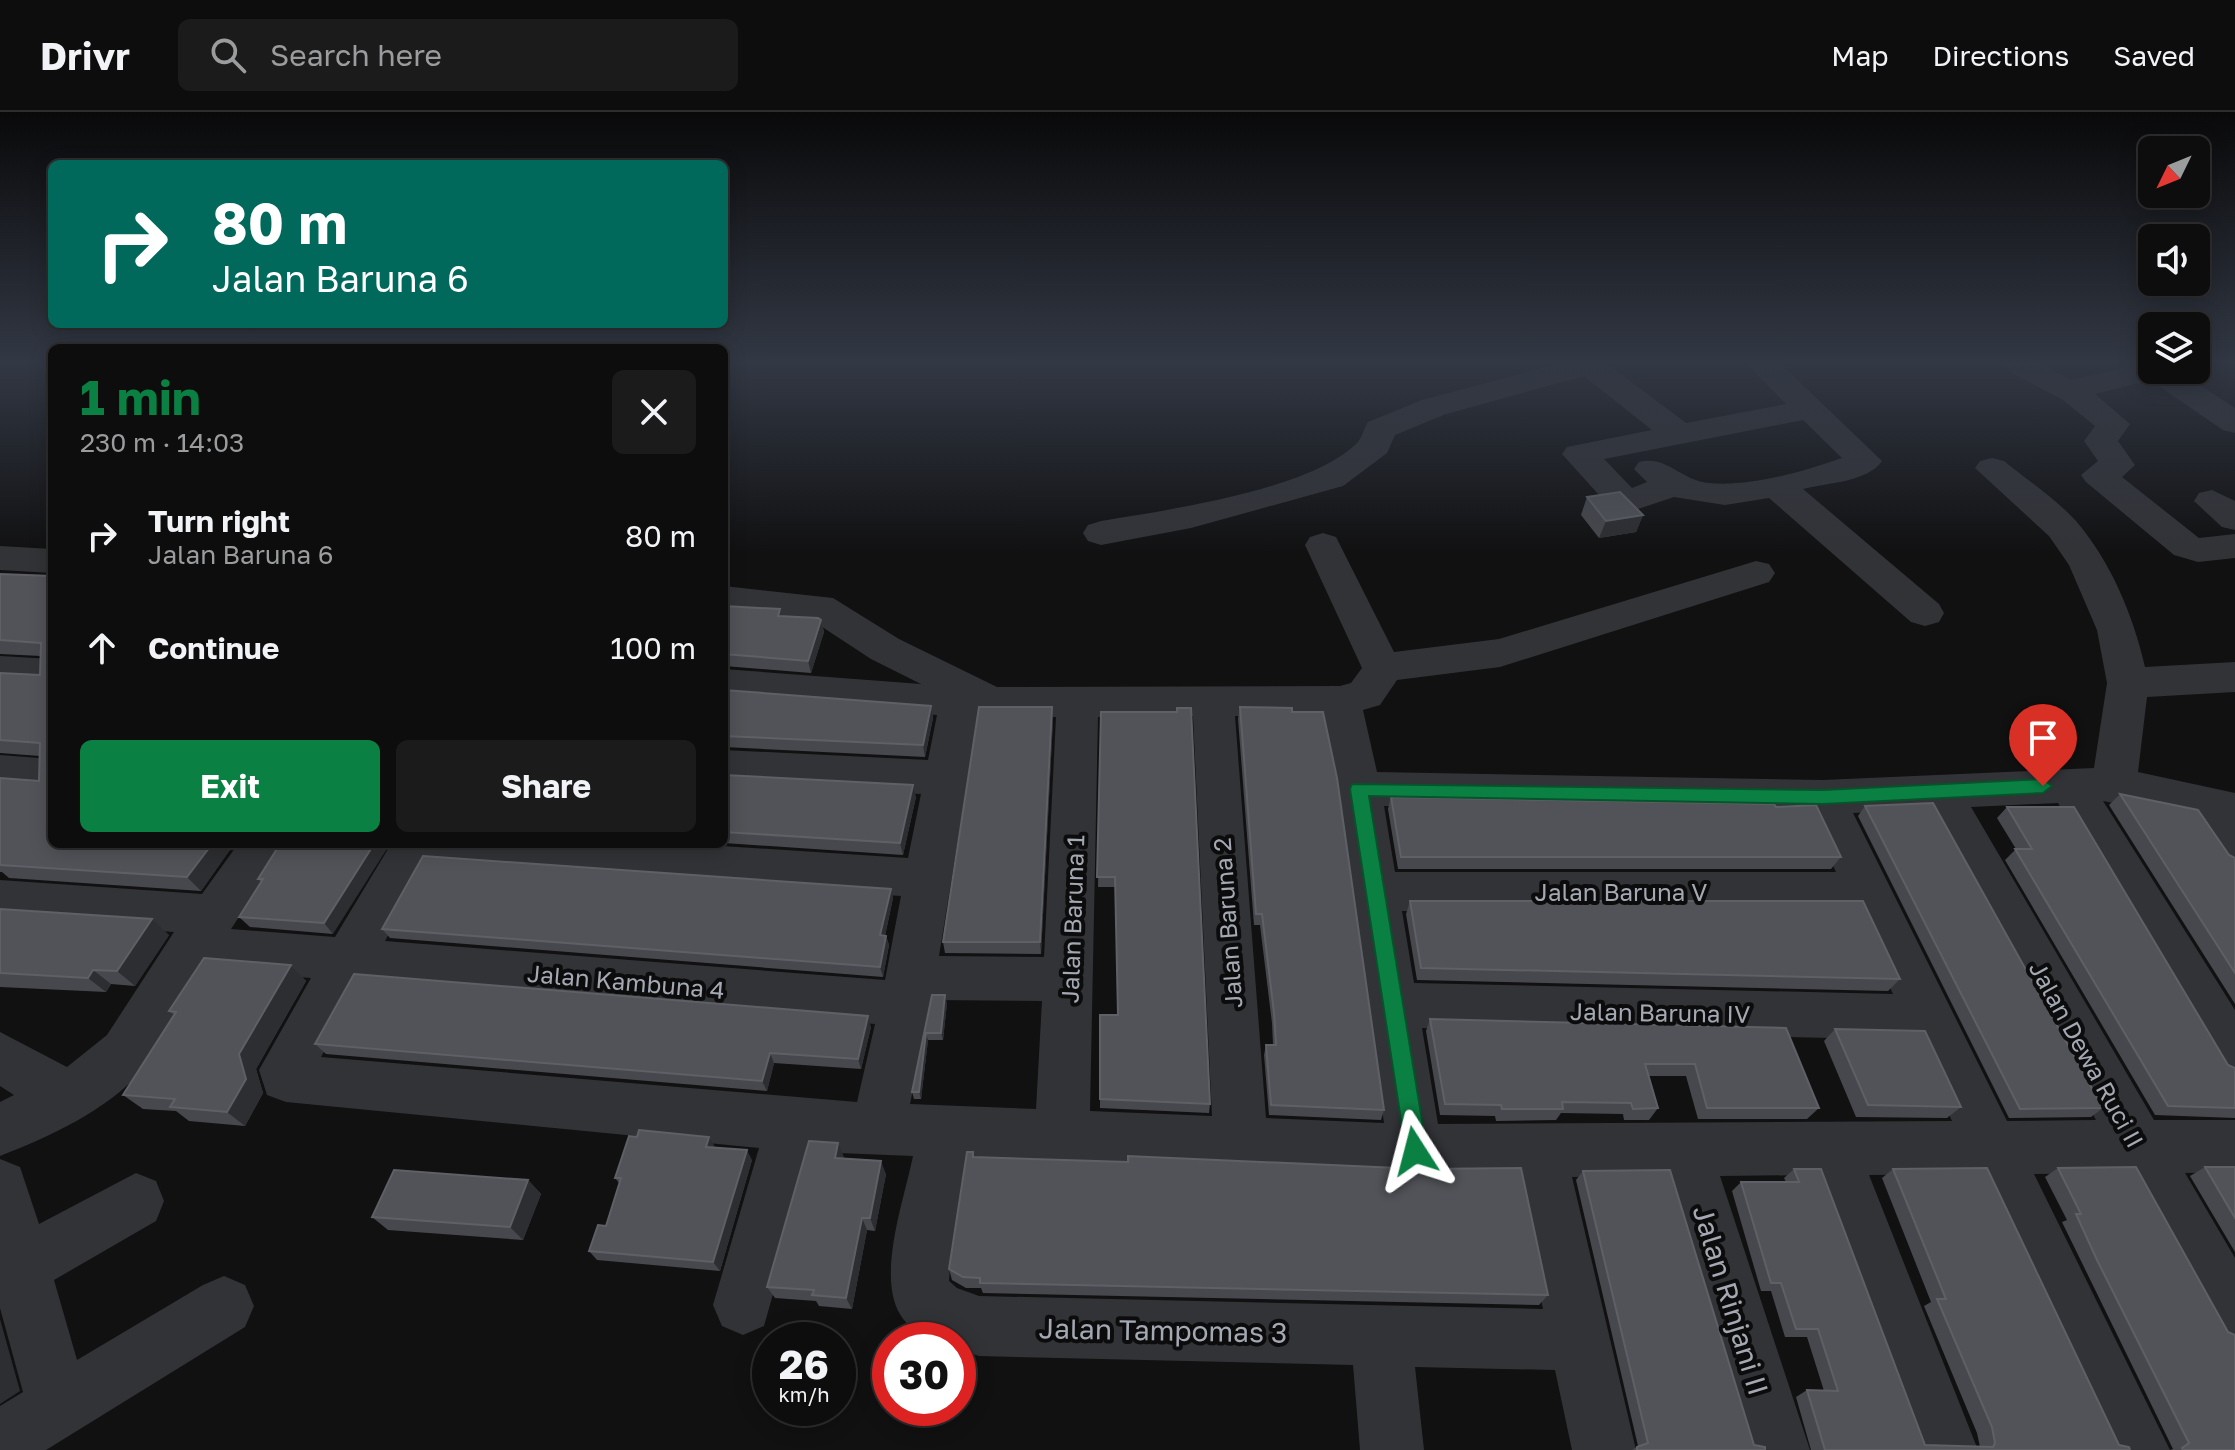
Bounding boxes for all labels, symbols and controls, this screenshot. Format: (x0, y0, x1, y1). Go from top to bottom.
search box (178, 19, 738, 91)
text: Drivr (40, 33, 130, 78)
icon: search (206, 33, 250, 77)
text: Search here (270, 37, 442, 73)
text: Map (1831, 39, 1888, 72)
text: Directions (1932, 39, 2069, 72)
text: Saved (2113, 39, 2195, 72)
north arrow (2138, 136, 2210, 208)
map controls (2138, 136, 2210, 384)
text: 80 m (212, 189, 347, 256)
icon: right (80, 192, 184, 296)
button: sound (2138, 224, 2210, 296)
text: Jalan Baruna 6 (212, 257, 469, 300)
button: layers (2138, 312, 2210, 384)
text: 1 min (80, 368, 201, 426)
button: close (612, 370, 696, 454)
text: 230 m · 14:03 (80, 427, 244, 458)
text: Turn right (148, 503, 290, 539)
icon: right (80, 514, 124, 558)
text: 80 m (625, 518, 696, 554)
text: Jalan Baruna 6 (148, 539, 334, 570)
icon: ahead (80, 626, 124, 670)
text: Continue (148, 630, 279, 666)
text: 100 m (610, 630, 696, 666)
pin (2009, 704, 2077, 786)
icon: arrive (2021, 716, 2065, 760)
button: Exit (80, 740, 380, 832)
button: Share (396, 740, 696, 832)
street label: Jalan Baruna 1 (1055, 834, 1089, 1004)
street label: Jalan Baruna 2 (1207, 837, 1247, 1009)
street label: Jalan Baruna V (1535, 877, 1707, 906)
street label: Jalan Dewa Ruci II (2024, 956, 2150, 1152)
street label: Jalan Kambuna 4 (526, 958, 726, 1004)
street label: Jalan Baruna IV (1570, 996, 1750, 1028)
position arrow (1373, 1109, 1457, 1193)
street label: Jalan Rinjani II (1686, 1201, 1776, 1399)
street label: Jalan Tampomas 3 (1038, 1311, 1288, 1349)
speed limit sign: 30 (872, 1322, 976, 1426)
text: 26 (779, 1340, 829, 1388)
text: km/h (779, 1382, 829, 1406)

